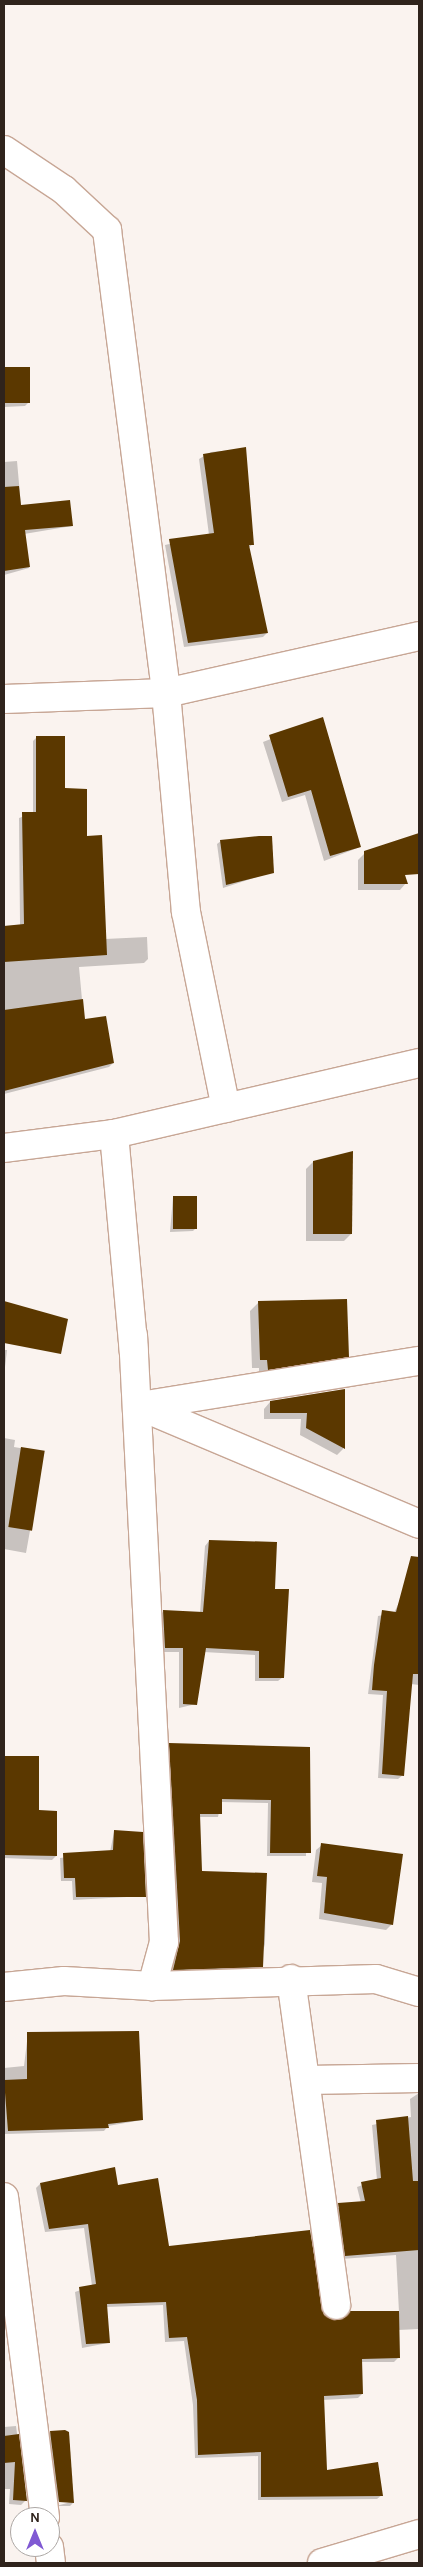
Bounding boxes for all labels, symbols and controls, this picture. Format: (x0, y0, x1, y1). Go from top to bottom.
north arrow (10, 2507, 60, 2557)
text: N (30, 2509, 40, 2526)

